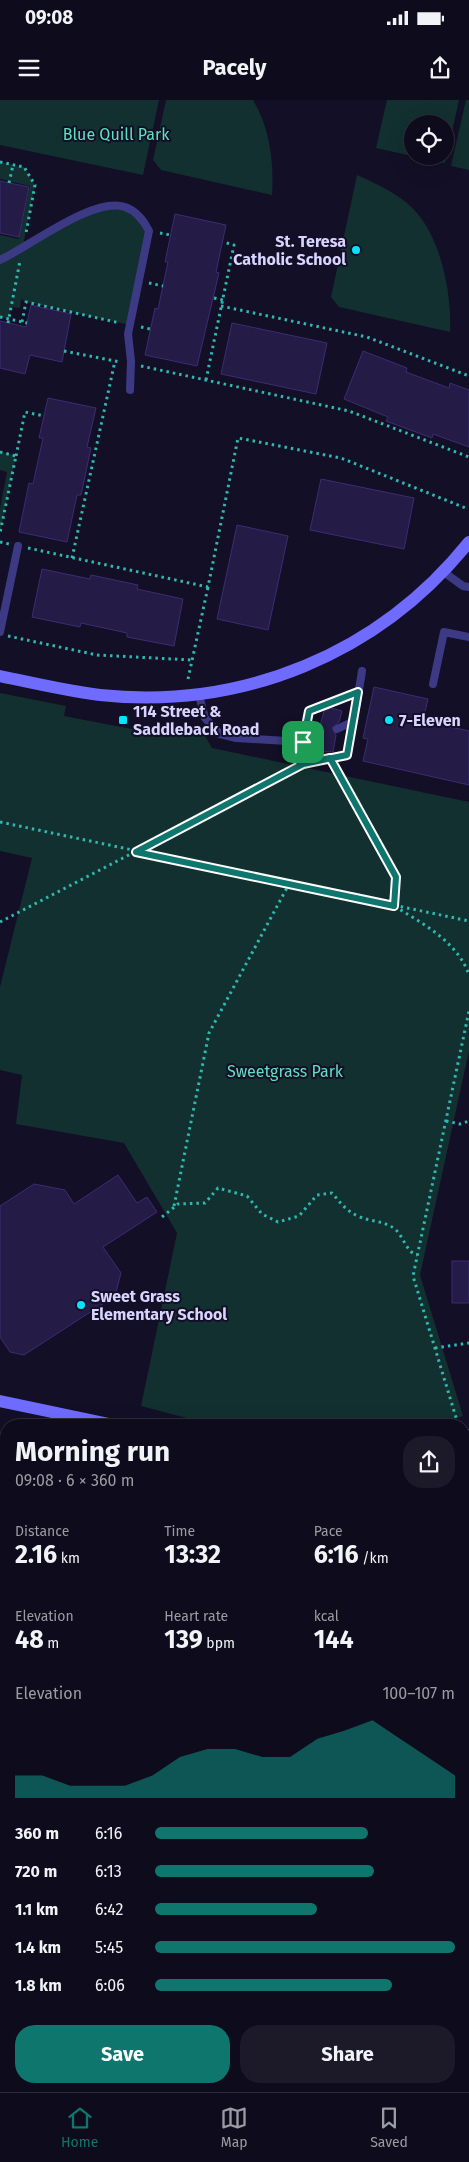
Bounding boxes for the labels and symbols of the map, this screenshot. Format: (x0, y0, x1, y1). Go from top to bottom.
park label: Blue Quill Park (63, 125, 170, 144)
place label: St. Teresa Catholic School (233, 232, 346, 269)
marker: St. Teresa Catholic School (350, 244, 362, 256)
place label: 114 Street & Saddleback Road (133, 702, 259, 739)
place label: 7-Eleven (399, 711, 461, 730)
marker: 114 Street & Saddleback Road (117, 714, 129, 726)
marker: 7-Eleven (383, 714, 395, 726)
pin (282, 721, 324, 763)
park label: Sweetgrass Park (227, 1062, 344, 1081)
place label: Sweet Grass Elementary School (91, 1287, 227, 1324)
marker: Sweet Grass Elementary School (75, 1299, 87, 1311)

